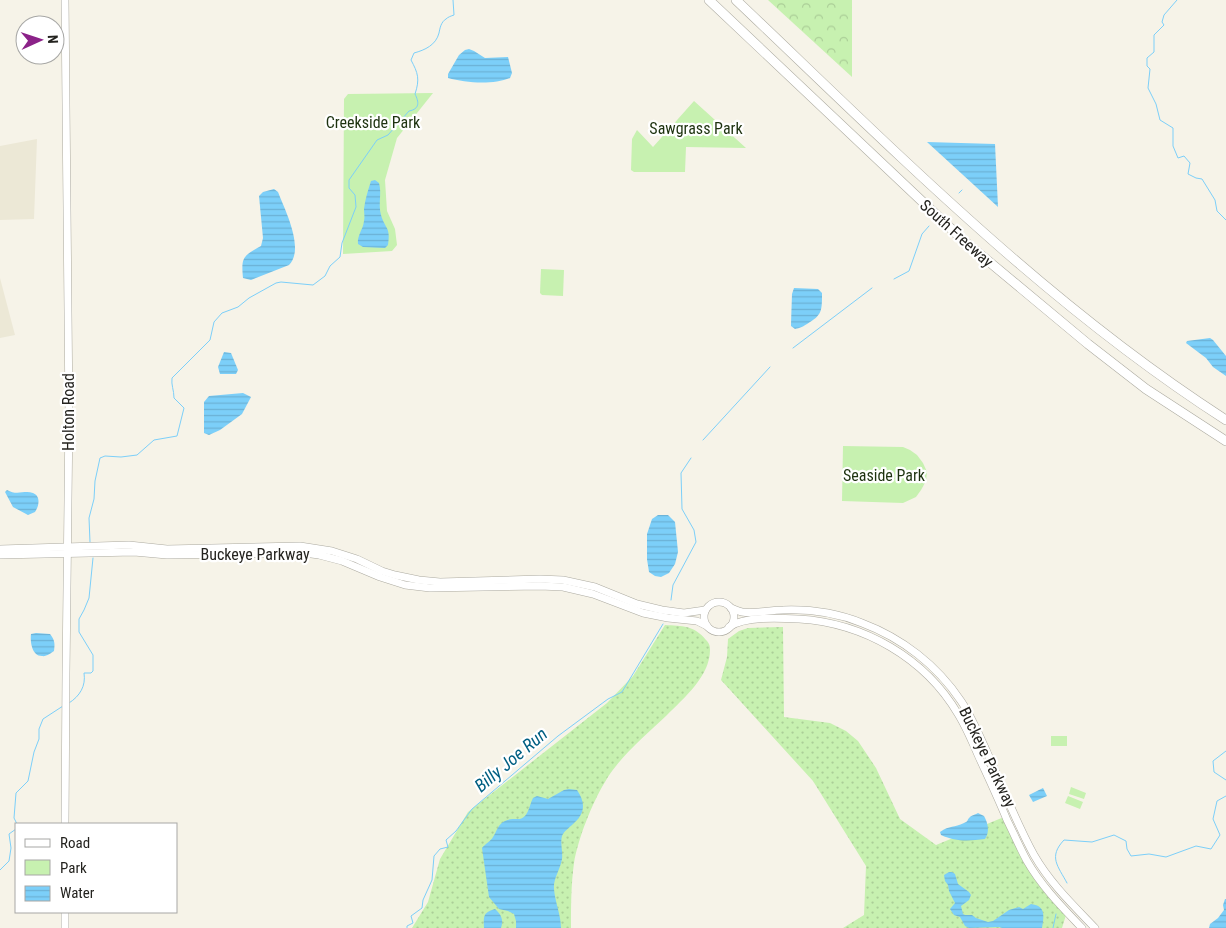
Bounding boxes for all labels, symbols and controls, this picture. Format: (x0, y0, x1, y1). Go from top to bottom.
north arrow (15, 15, 65, 65)
text: N (45, 35, 61, 44)
park label: Creekside Park (326, 113, 421, 132)
park label: Sawgrass Park (649, 119, 743, 138)
street label: South Freeway (916, 196, 997, 271)
street label: Holton Road (59, 373, 78, 451)
park label: Seaside Park (843, 466, 926, 485)
street label: Buckeye Parkway (200, 545, 310, 564)
street label: Buckeye Parkway (955, 704, 1020, 811)
water label: Billy Joe Run (470, 723, 551, 796)
legend (15, 823, 178, 913)
text: Road (60, 834, 90, 852)
text: Park (60, 859, 87, 877)
text: Water (60, 884, 95, 902)

